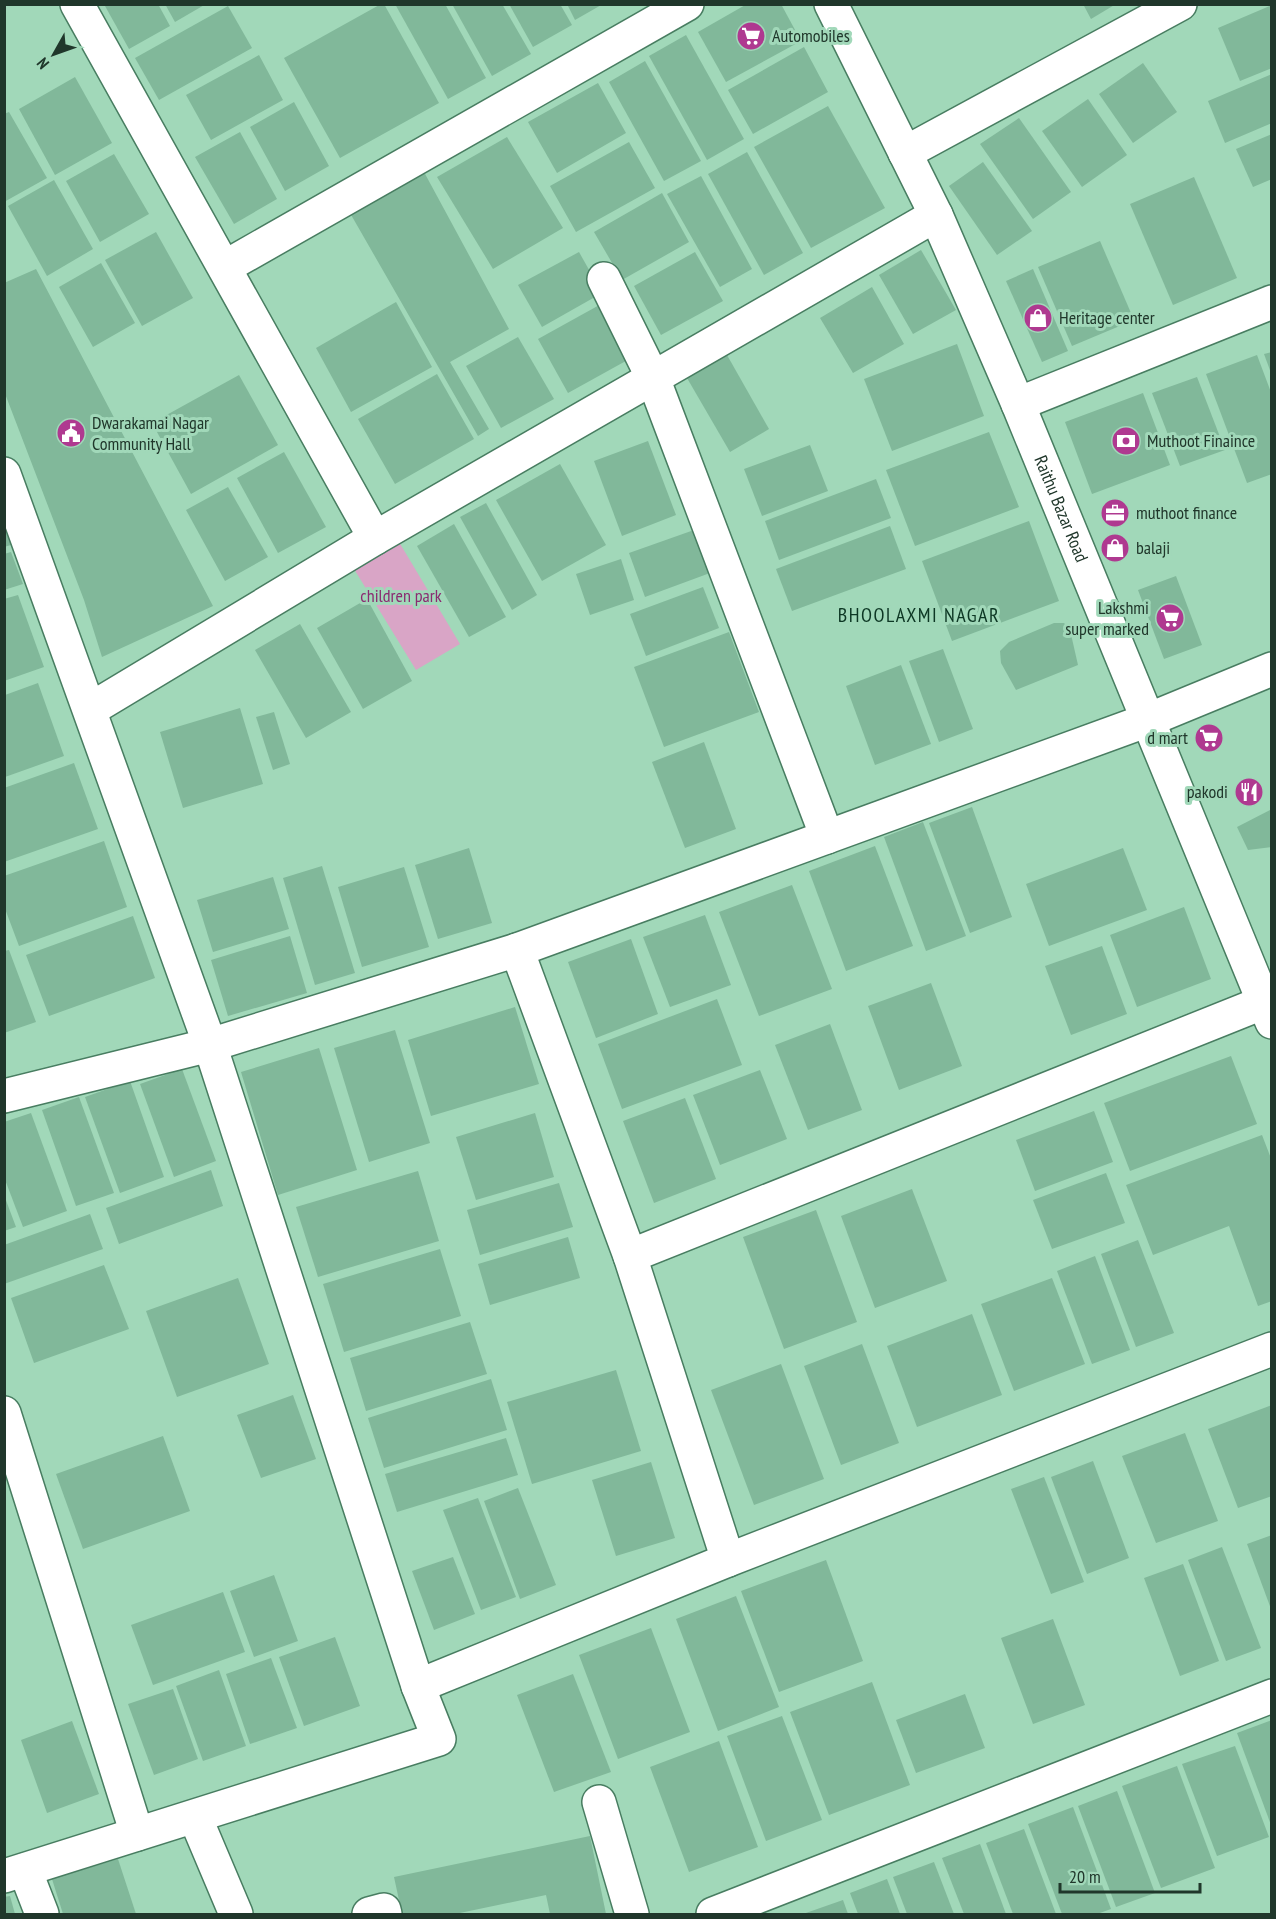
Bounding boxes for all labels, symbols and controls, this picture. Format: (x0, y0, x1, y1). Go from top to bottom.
supermarket icon: Automobiles (735, 20, 767, 52)
north arrow (24, 24, 84, 84)
place label: Automobiles (772, 24, 850, 47)
text: N (32, 54, 53, 73)
shop icon: Heritage center (1022, 302, 1054, 334)
place label: Heritage center (1059, 306, 1155, 329)
place label: Dwarakamai Nagar Community Hall (92, 411, 209, 455)
public building icon: Dwarakamai Nagar Community Hall (55, 417, 87, 449)
bank icon: Muthoot Finaince (1110, 425, 1142, 457)
place label: Muthoot Finaince (1147, 429, 1255, 452)
street label: Raithu Bazar Road (1029, 452, 1094, 565)
office icon: muthoot finance (1099, 497, 1131, 529)
place label: muthoot finance (1136, 501, 1237, 524)
shop icon: balaji (1099, 532, 1131, 564)
place label: balaji (1136, 536, 1170, 559)
park label: children park (360, 584, 442, 607)
place label: Lakshmi super marked (1065, 596, 1149, 640)
district label: BHOOLAXMI NAGAR (838, 602, 1000, 628)
supermarket icon: Lakshmi super marked (1154, 602, 1186, 634)
supermarket icon: d mart (1193, 722, 1225, 754)
place label: d mart (1147, 726, 1188, 749)
restaurant icon: pakodi (1233, 776, 1265, 808)
place label: pakodi (1187, 780, 1228, 803)
scale bar (1060, 1856, 1200, 1894)
text: 20 m (1069, 1865, 1101, 1888)

